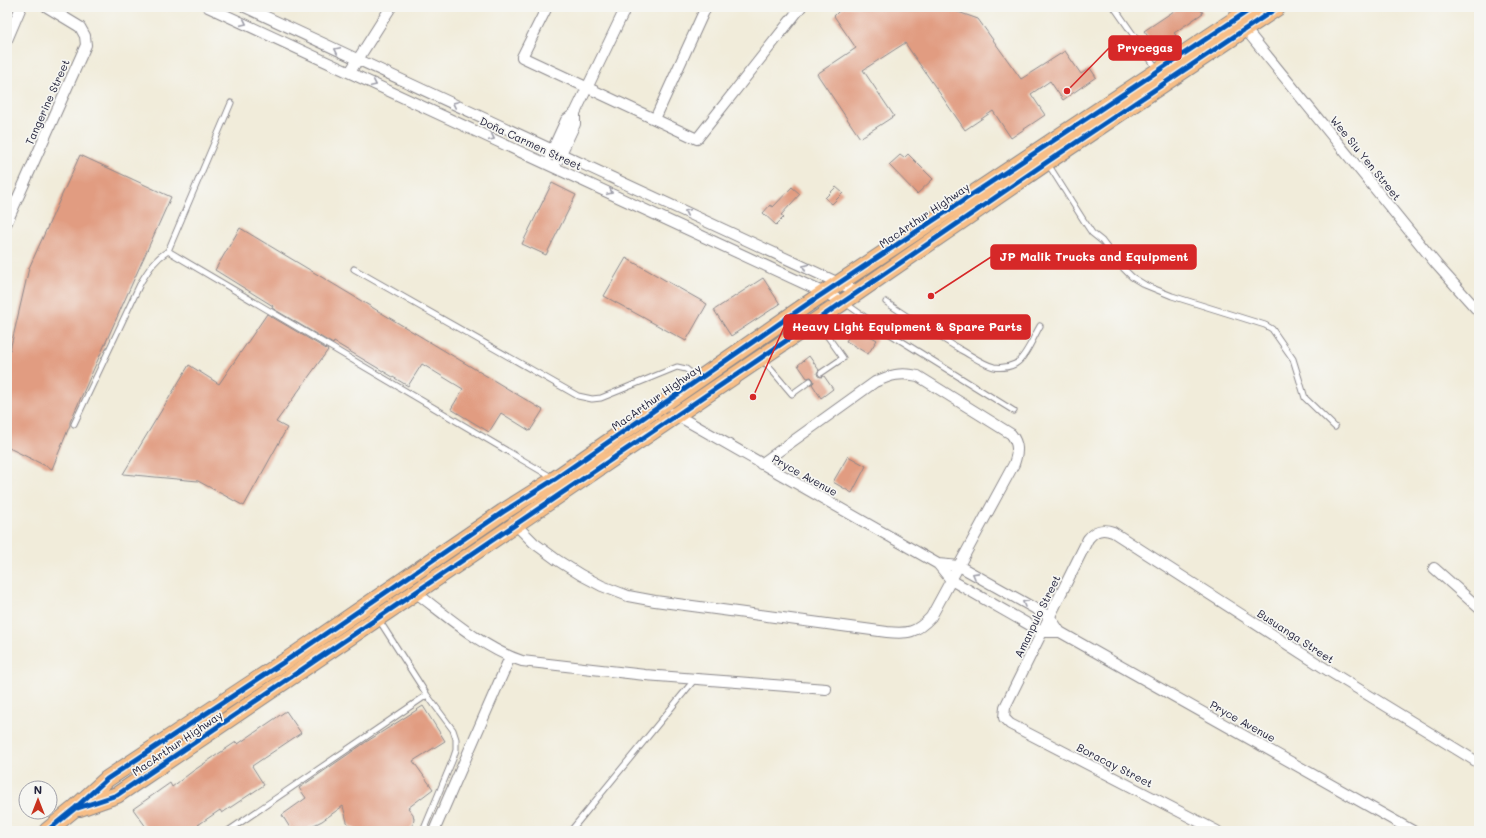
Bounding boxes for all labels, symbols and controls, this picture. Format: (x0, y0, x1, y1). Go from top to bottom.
one-way arrow (239, 18, 247, 26)
callout: Prycegas (1109, 36, 1181, 60)
text: Prycegas (1117, 39, 1173, 55)
one-way arrow (333, 47, 341, 55)
street label: Tangerine Street (21, 57, 73, 147)
one-way arrow (371, 79, 378, 87)
one-way arrow (451, 101, 459, 109)
street label: Doña Carmen Street (478, 113, 585, 173)
street label: Wee Siu Yen Street (1327, 113, 1405, 203)
one-way arrow (488, 133, 496, 141)
street label: MacArthur Highway (876, 179, 972, 251)
one-way arrow (607, 188, 614, 196)
one-way arrow (683, 209, 691, 217)
callout: JP Malik Trucks and Equipment (991, 245, 1196, 269)
text: JP Malik Trucks and Equipment (1000, 248, 1188, 264)
one-way arrow (801, 264, 809, 272)
callout: Heavy Light Equipment & Spare Parts (784, 315, 1030, 339)
text: Heavy Light Equipment & Spare Parts (792, 318, 1022, 334)
street label: MacArthur Highway (608, 360, 704, 434)
street label: Pryce Avenue (770, 451, 841, 499)
one-way arrow (972, 572, 979, 579)
street label: Amanpulo Street (1011, 572, 1064, 660)
one-way arrow (1022, 601, 1029, 608)
street label: Busuanga Street (1255, 605, 1338, 667)
street label: Pryce Avenue (1208, 697, 1279, 745)
street label: MacArthur Highway (129, 707, 225, 779)
street label: Boracay Street (1074, 739, 1156, 791)
north arrow (18, 780, 58, 820)
text: N (34, 782, 42, 797)

